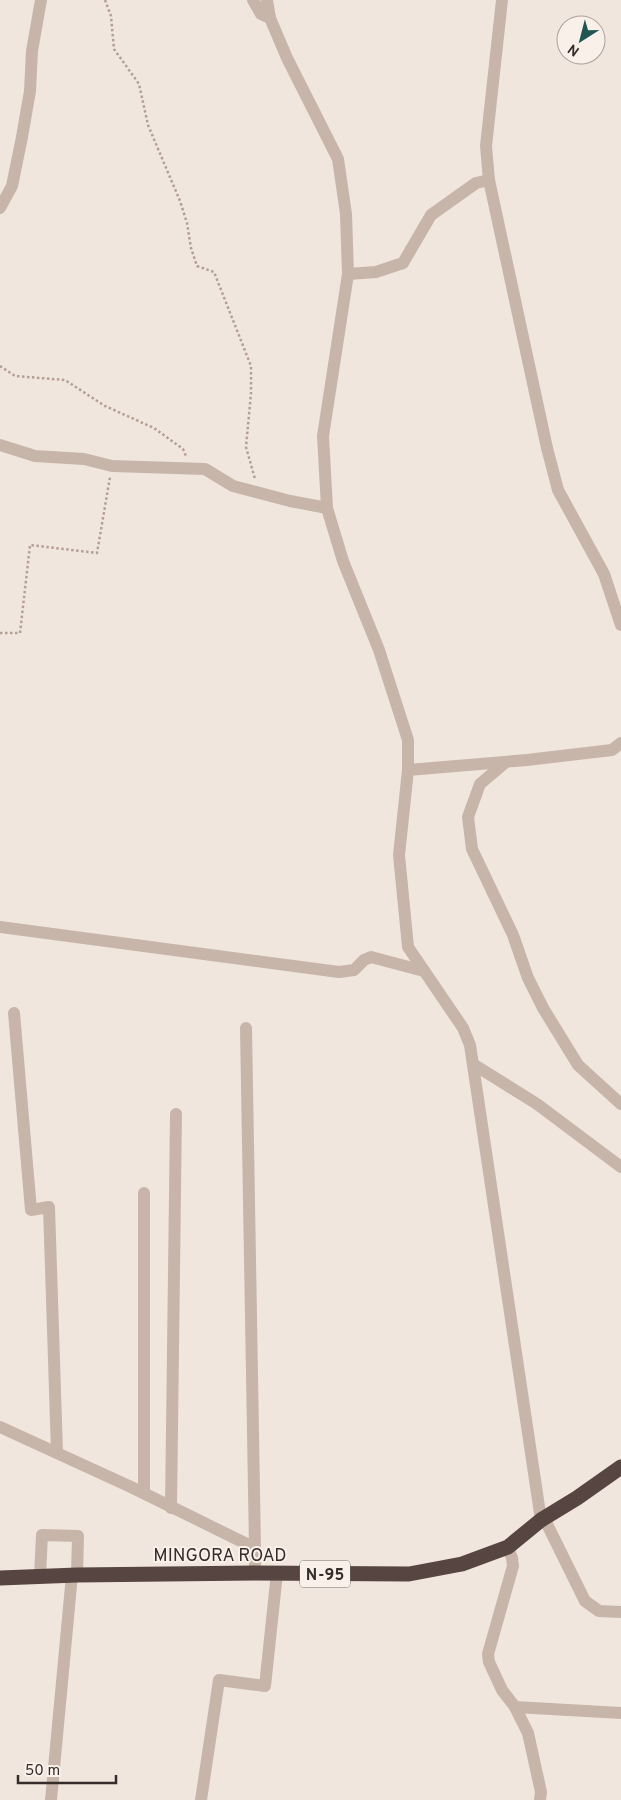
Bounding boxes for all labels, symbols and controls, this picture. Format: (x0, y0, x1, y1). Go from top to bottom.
north arrow (556, 15, 606, 65)
text: N (565, 39, 583, 59)
street label: MINGORA ROAD (153, 1545, 287, 1568)
road number: N-95 (300, 1560, 350, 1588)
scale bar (18, 1752, 115, 1784)
text: 50 m (25, 1762, 60, 1781)

